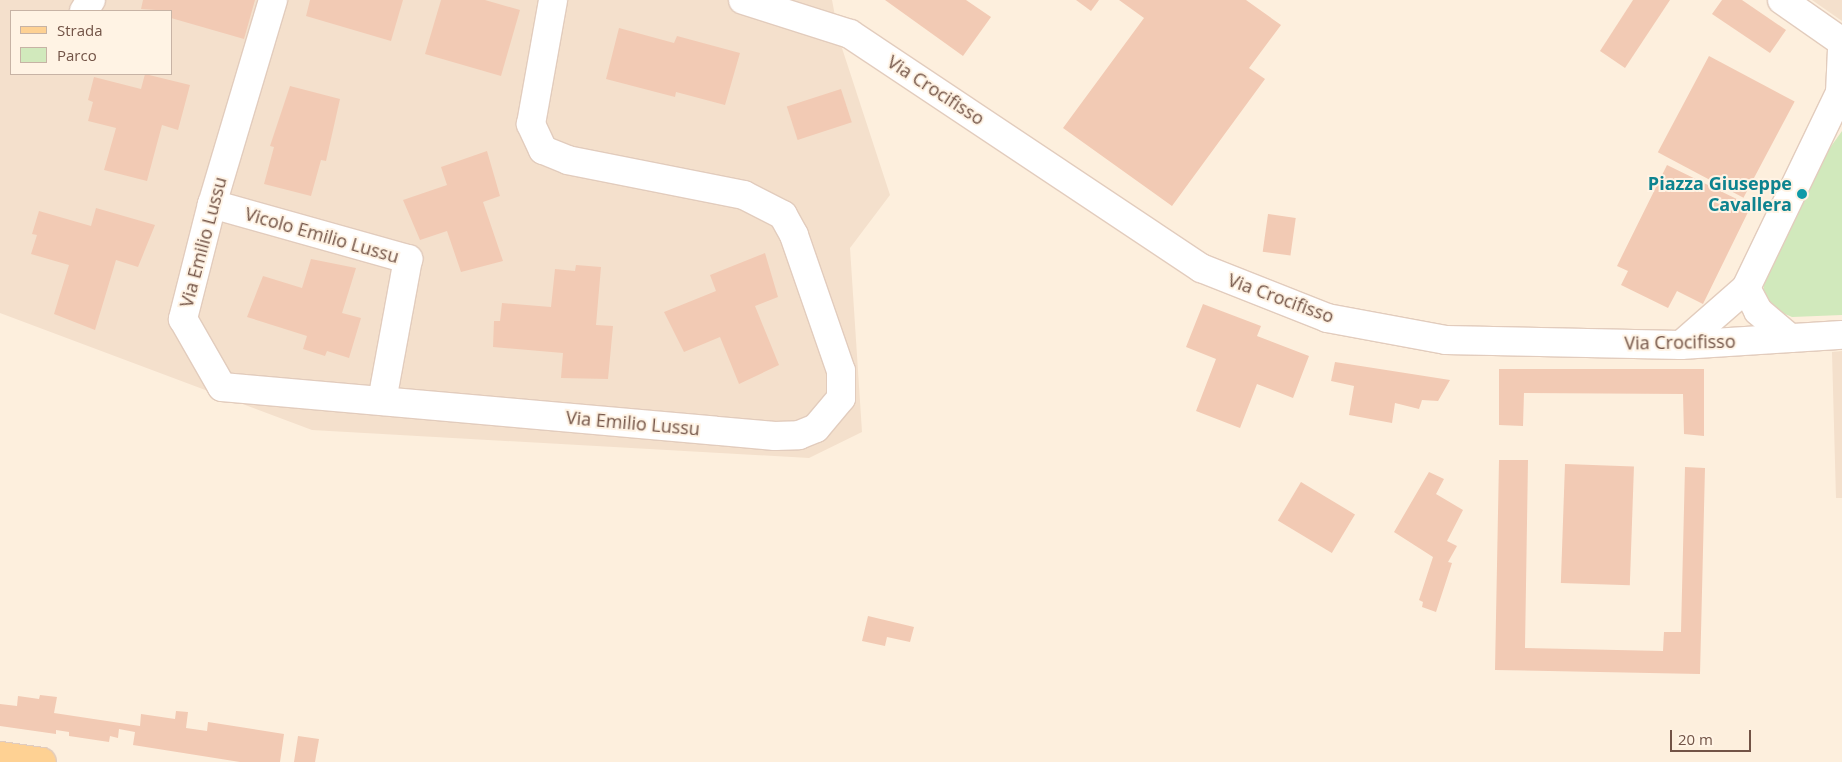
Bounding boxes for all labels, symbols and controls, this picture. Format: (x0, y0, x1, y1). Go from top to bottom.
legend (10, 10, 172, 75)
text: Strada (57, 20, 103, 40)
text: Parco (57, 45, 97, 65)
street label: Via Crocifisso (883, 51, 989, 129)
place label: Piazza Giuseppe Cavallera (1648, 173, 1792, 215)
street label: Via Emilio Lussu (175, 174, 231, 310)
marker: Piazza Giuseppe Cavallera (1796, 188, 1808, 200)
street label: Vicolo Emilio Lussu (243, 203, 401, 267)
street label: Via Crocifisso (1225, 269, 1337, 327)
street label: Via Crocifisso (1624, 330, 1736, 354)
street label: Via Emilio Lussu (565, 406, 701, 440)
scale bar (1672, 720, 1753, 752)
text: 20 m (1678, 729, 1713, 749)

